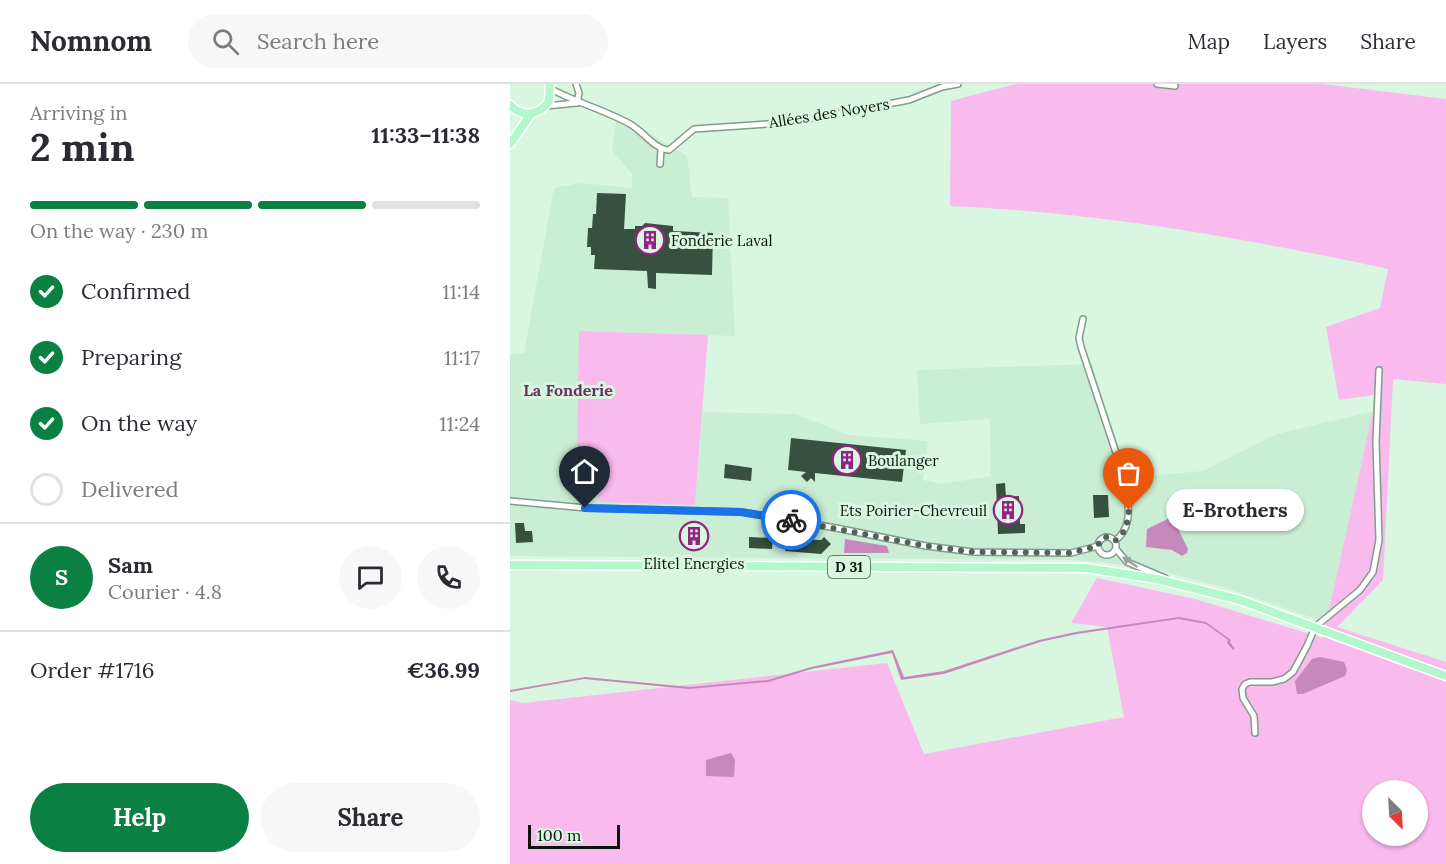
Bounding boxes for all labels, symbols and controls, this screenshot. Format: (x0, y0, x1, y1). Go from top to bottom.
search box (188, 14, 608, 68)
text: Nomnom (30, 23, 152, 59)
icon: search (209, 25, 242, 58)
text: Search here (257, 27, 379, 55)
text: Map (1187, 28, 1230, 55)
text: Layers (1263, 28, 1327, 55)
text: Share (1360, 28, 1416, 55)
street label: Allées des Noyers (766, 94, 891, 132)
text: Arriving in (30, 100, 127, 125)
text: 11:33–11:38 (371, 121, 480, 149)
text: 2 min (30, 122, 135, 172)
text: On the way · 230 m (30, 218, 208, 243)
building icon: Fonderie Laval (634, 224, 666, 256)
place label: Fonderie Laval (671, 231, 773, 250)
icon: check (30, 275, 63, 308)
text: Confirmed (81, 277, 190, 305)
text: 11:14 (442, 279, 480, 304)
icon: check (30, 341, 63, 374)
text: Preparing (81, 343, 181, 371)
text: 11:17 (444, 345, 480, 370)
district label: La Fonderie (523, 380, 613, 400)
icon: check (30, 407, 63, 440)
text: On the way (81, 409, 197, 437)
text: 11:24 (439, 411, 480, 436)
building icon: Boulanger (831, 444, 863, 476)
pin (559, 446, 610, 508)
pin (1103, 448, 1154, 510)
place label: Boulanger (868, 451, 939, 470)
icon: home (568, 455, 601, 488)
icon: bag (1112, 457, 1145, 490)
text: Delivered (81, 475, 179, 503)
callout: E-Brothers (1165, 489, 1303, 531)
courier (761, 490, 821, 550)
building icon: Ets Poirier-Chevreuil (992, 494, 1024, 526)
text: E-Brothers (1182, 497, 1288, 522)
place label: Ets Poirier-Chevreuil (840, 501, 987, 520)
icon: bike (775, 504, 808, 537)
building icon: Elitel Energies (678, 520, 710, 552)
button: chat (339, 546, 402, 609)
button: phone (417, 546, 480, 609)
text: Sam (108, 551, 153, 579)
place label: Elitel Energies (644, 554, 744, 573)
road number: D 31 (828, 556, 870, 578)
one-way arrow (1122, 556, 1138, 568)
text: S (55, 563, 68, 591)
text: Courier · 4.8 (108, 579, 222, 604)
text: Order #1716 (30, 656, 154, 684)
text: €36.99 (407, 656, 480, 684)
north arrow (1362, 780, 1428, 846)
map controls (1362, 780, 1428, 846)
button: Help (30, 783, 249, 852)
button: Share (261, 783, 480, 852)
scale bar (528, 822, 620, 850)
text: 100 m (537, 825, 581, 845)

